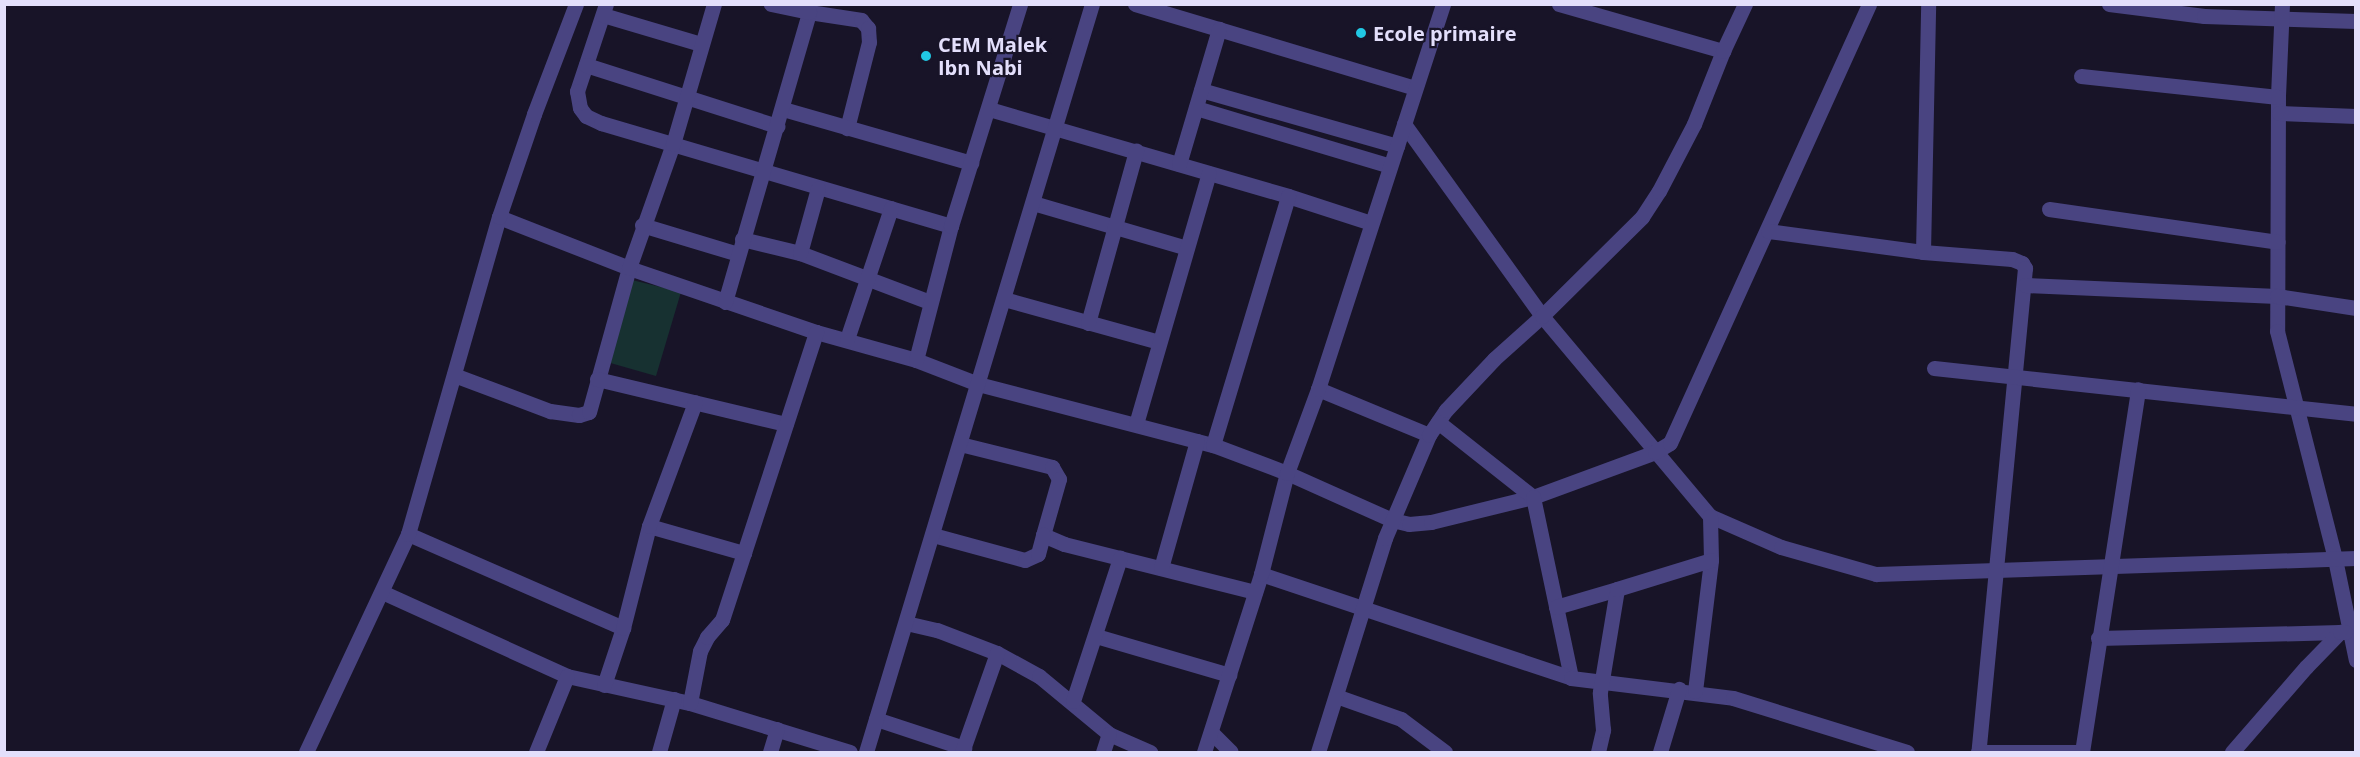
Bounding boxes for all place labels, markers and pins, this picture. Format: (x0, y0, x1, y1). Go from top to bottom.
place label: Ecole primaire (1373, 21, 1517, 45)
marker: Ecole primaire (1354, 26, 1368, 40)
place label: CEM Malek Ibn Nabi (938, 33, 1047, 80)
marker: CEM Malek Ibn Nabi (919, 49, 933, 63)

